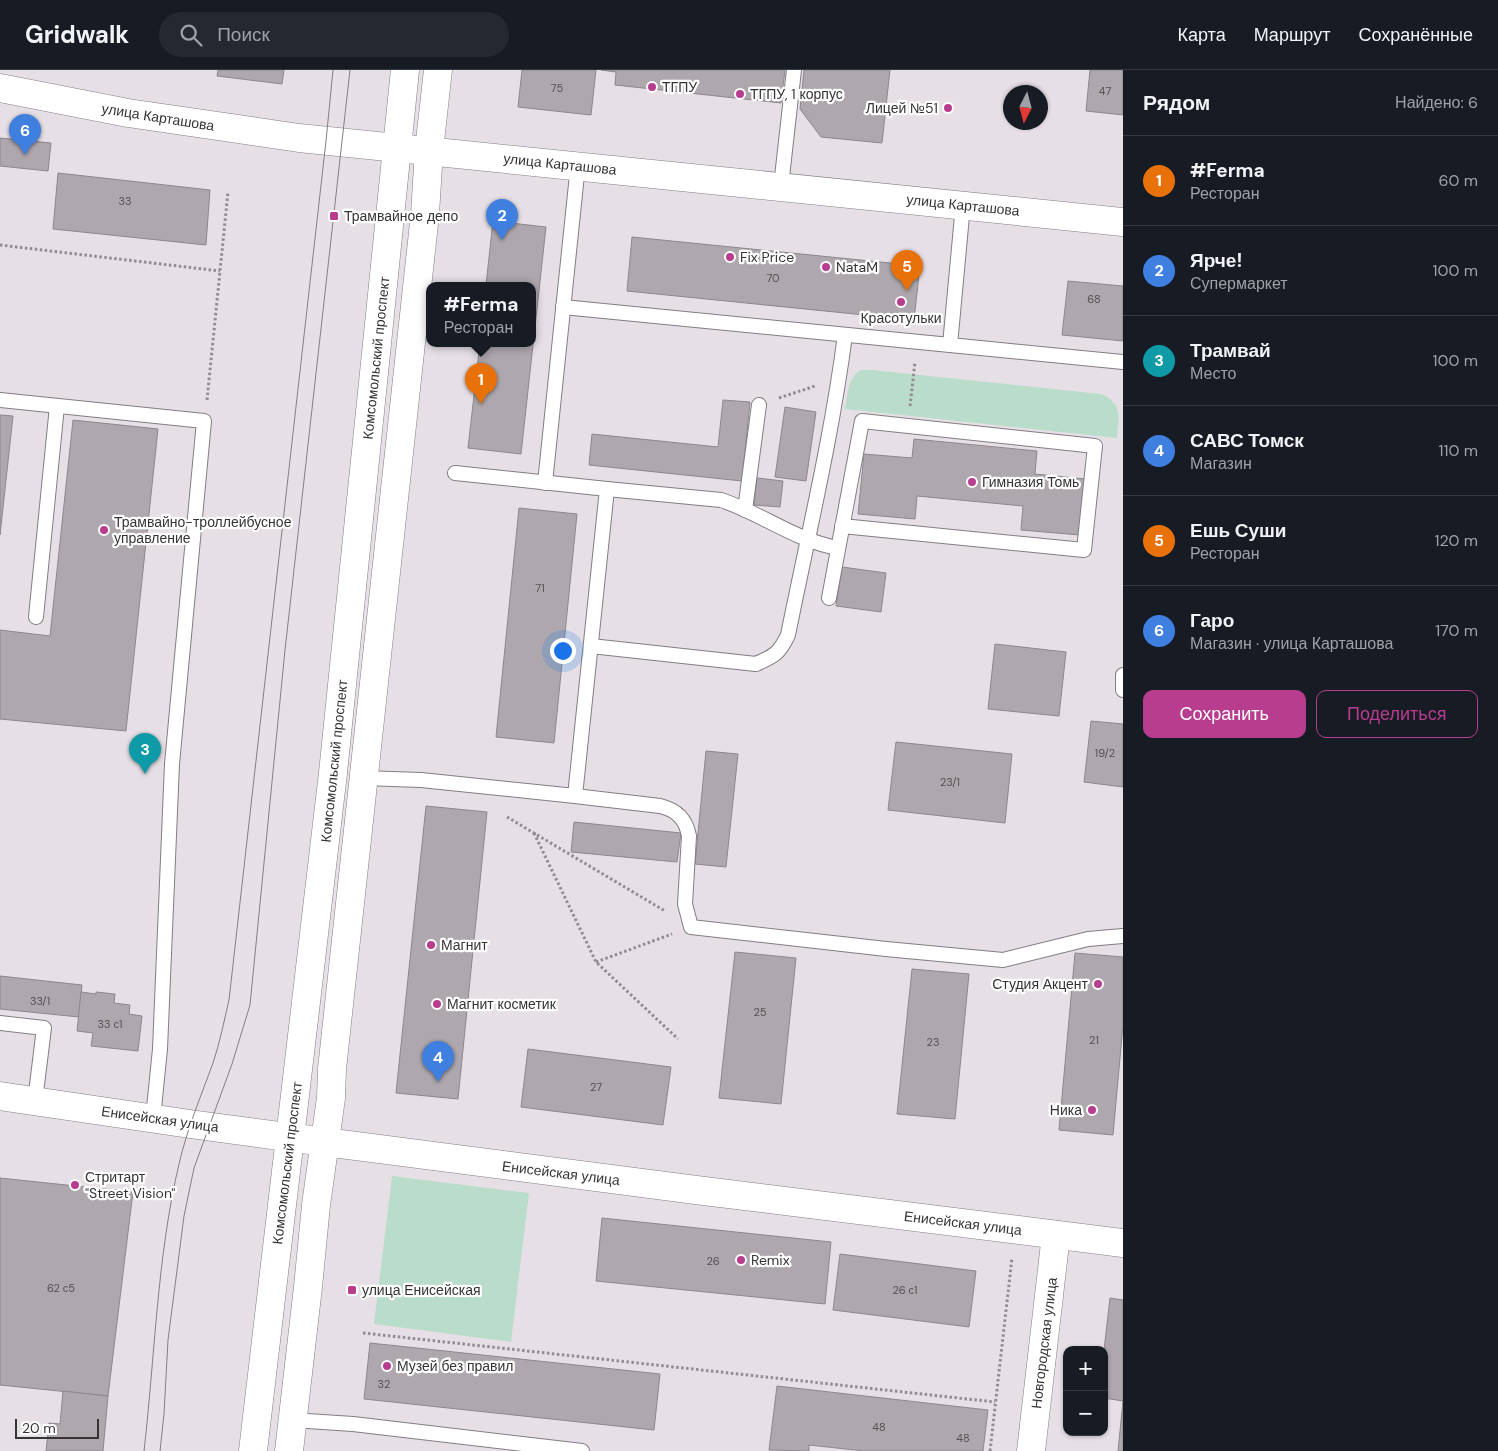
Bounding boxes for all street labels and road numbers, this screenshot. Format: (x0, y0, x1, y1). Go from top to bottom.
street label: улица Карташова (100, 99, 216, 135)
street label: улица Карташова (502, 149, 618, 179)
street label: улица Карташова (905, 190, 1021, 220)
street label: Комсомольский проспект (358, 275, 394, 440)
street label: Комсомольский проспект (316, 678, 352, 843)
street label: Комсомольский проспект (268, 1080, 306, 1245)
street label: Енисейская улица (100, 1102, 220, 1136)
street label: Енисейская улица (501, 1157, 621, 1189)
street label: Енисейская улица (903, 1207, 1023, 1239)
street label: Новгородская улица (1027, 1276, 1061, 1410)

